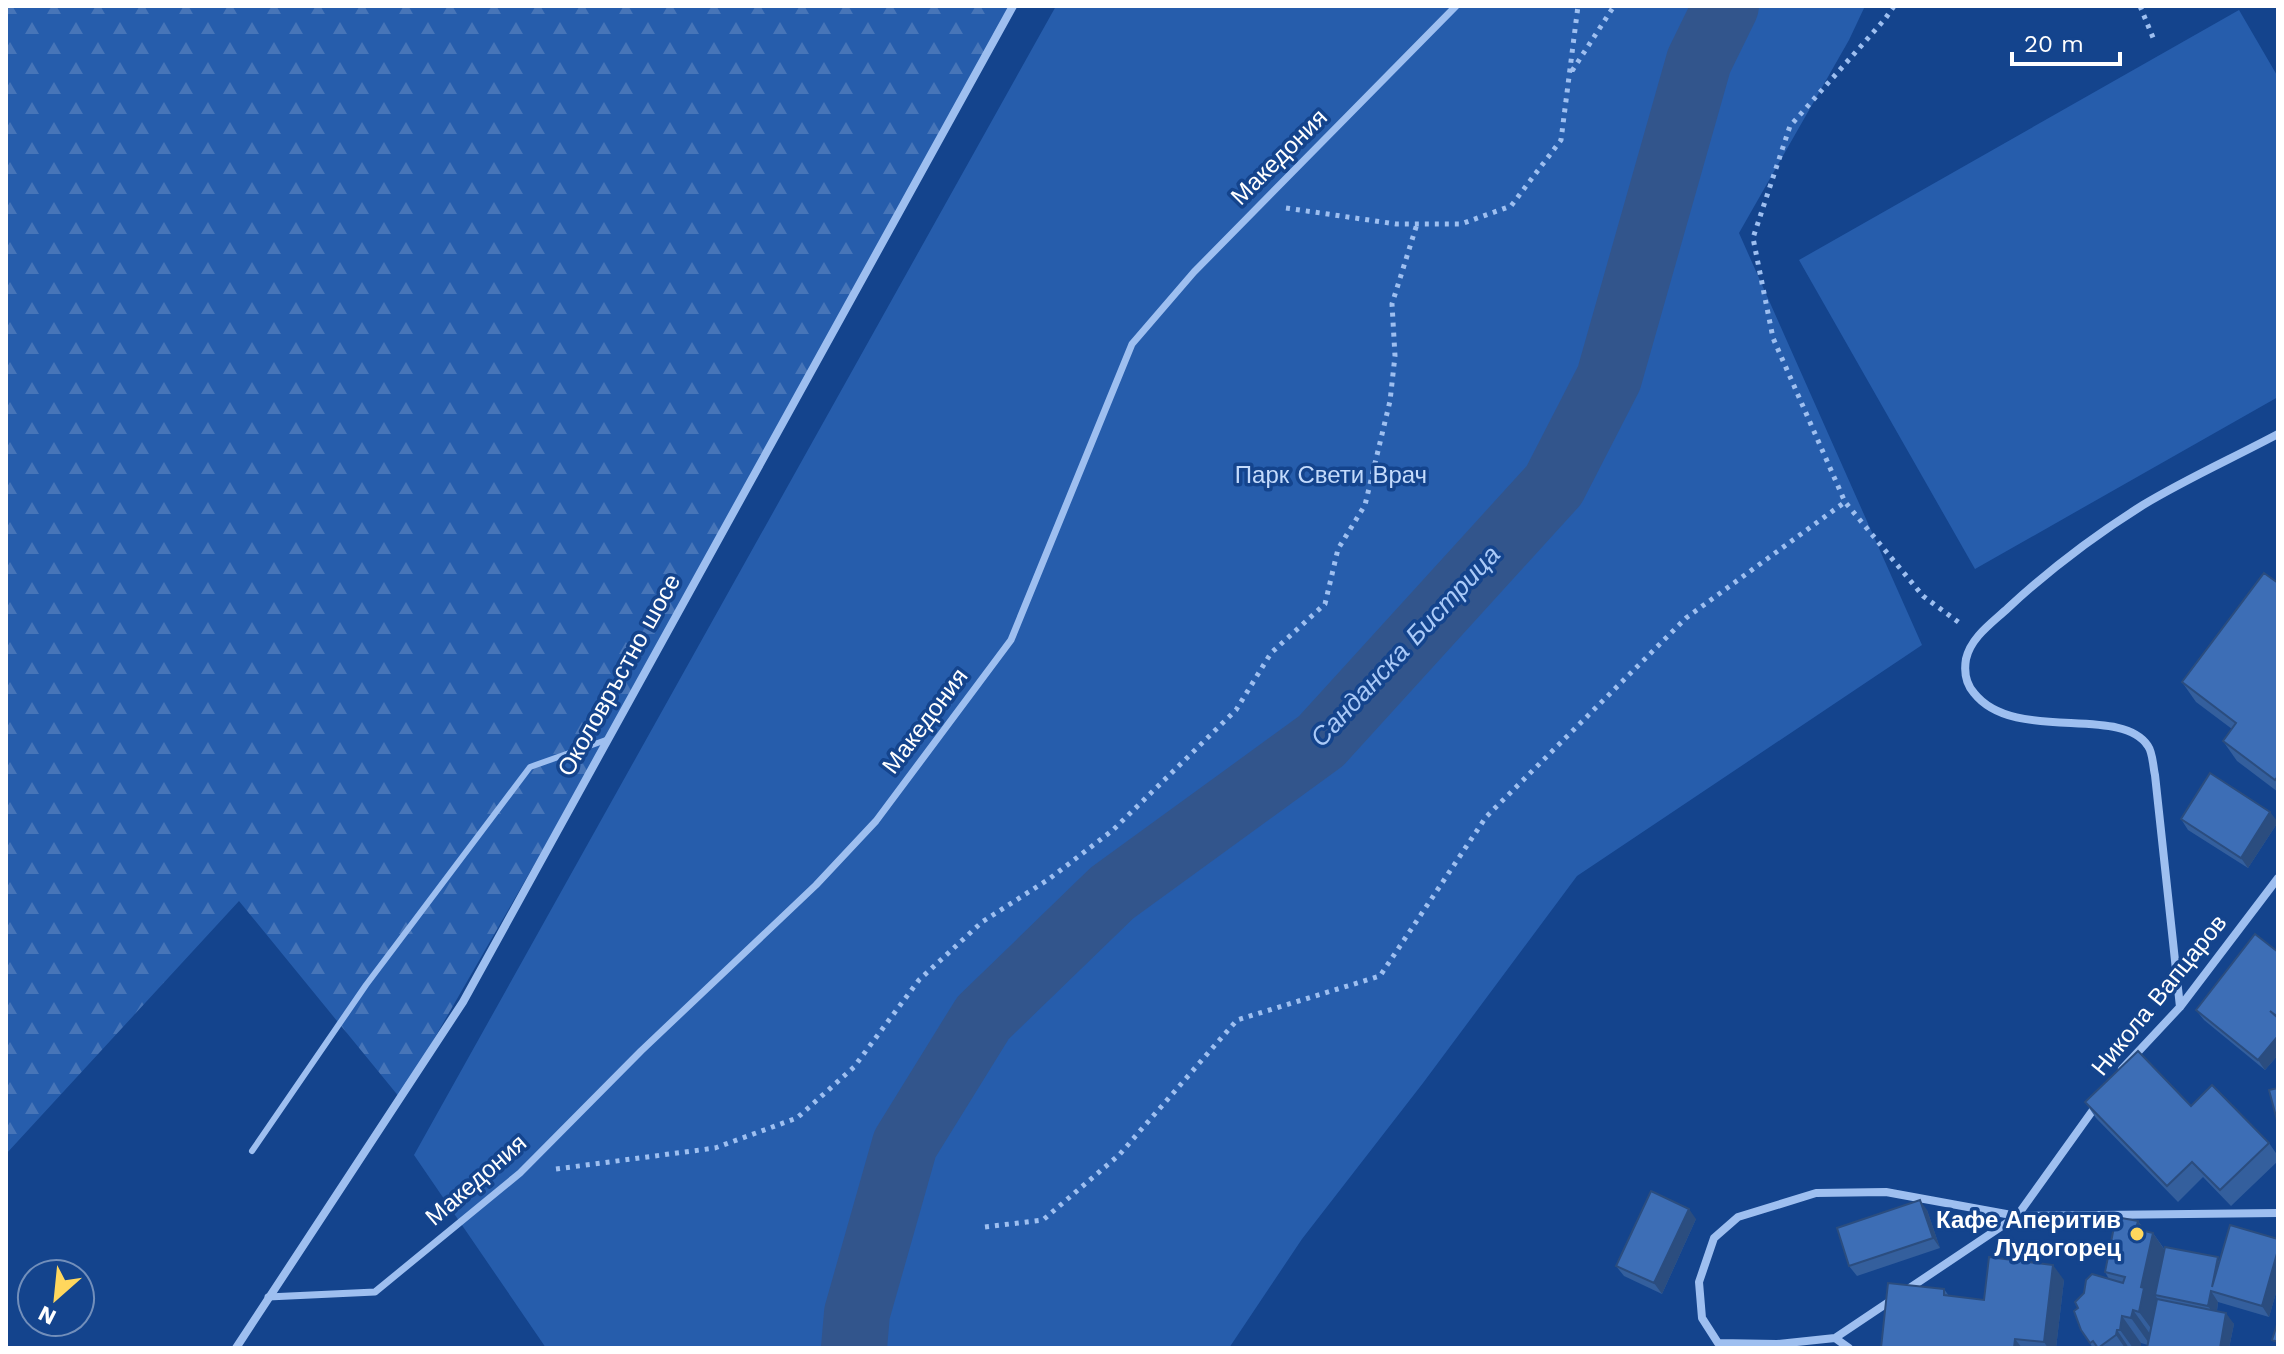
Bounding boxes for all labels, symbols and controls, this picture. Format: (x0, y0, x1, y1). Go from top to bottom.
scale bar (2012, 16, 2120, 66)
text: 20 m (2024, 30, 2084, 58)
street label: Македония (1225, 103, 1333, 211)
park label: Парк Свети Врач (1235, 461, 1427, 489)
water label: Санданска Бистрица (1304, 539, 1506, 753)
street label: Околовръстно шосе (552, 569, 686, 781)
street label: Македония (876, 663, 974, 779)
street label: Никола Вапцаров (2086, 909, 2232, 1081)
street label: Македония (420, 1129, 532, 1231)
place label: Кафе Аперитив Лудогорец (1936, 1206, 2121, 1262)
marker: Кафе Аперитив Лудогорец (2128, 1225, 2146, 1243)
north arrow (16, 1258, 96, 1338)
text: N (34, 1301, 60, 1330)

